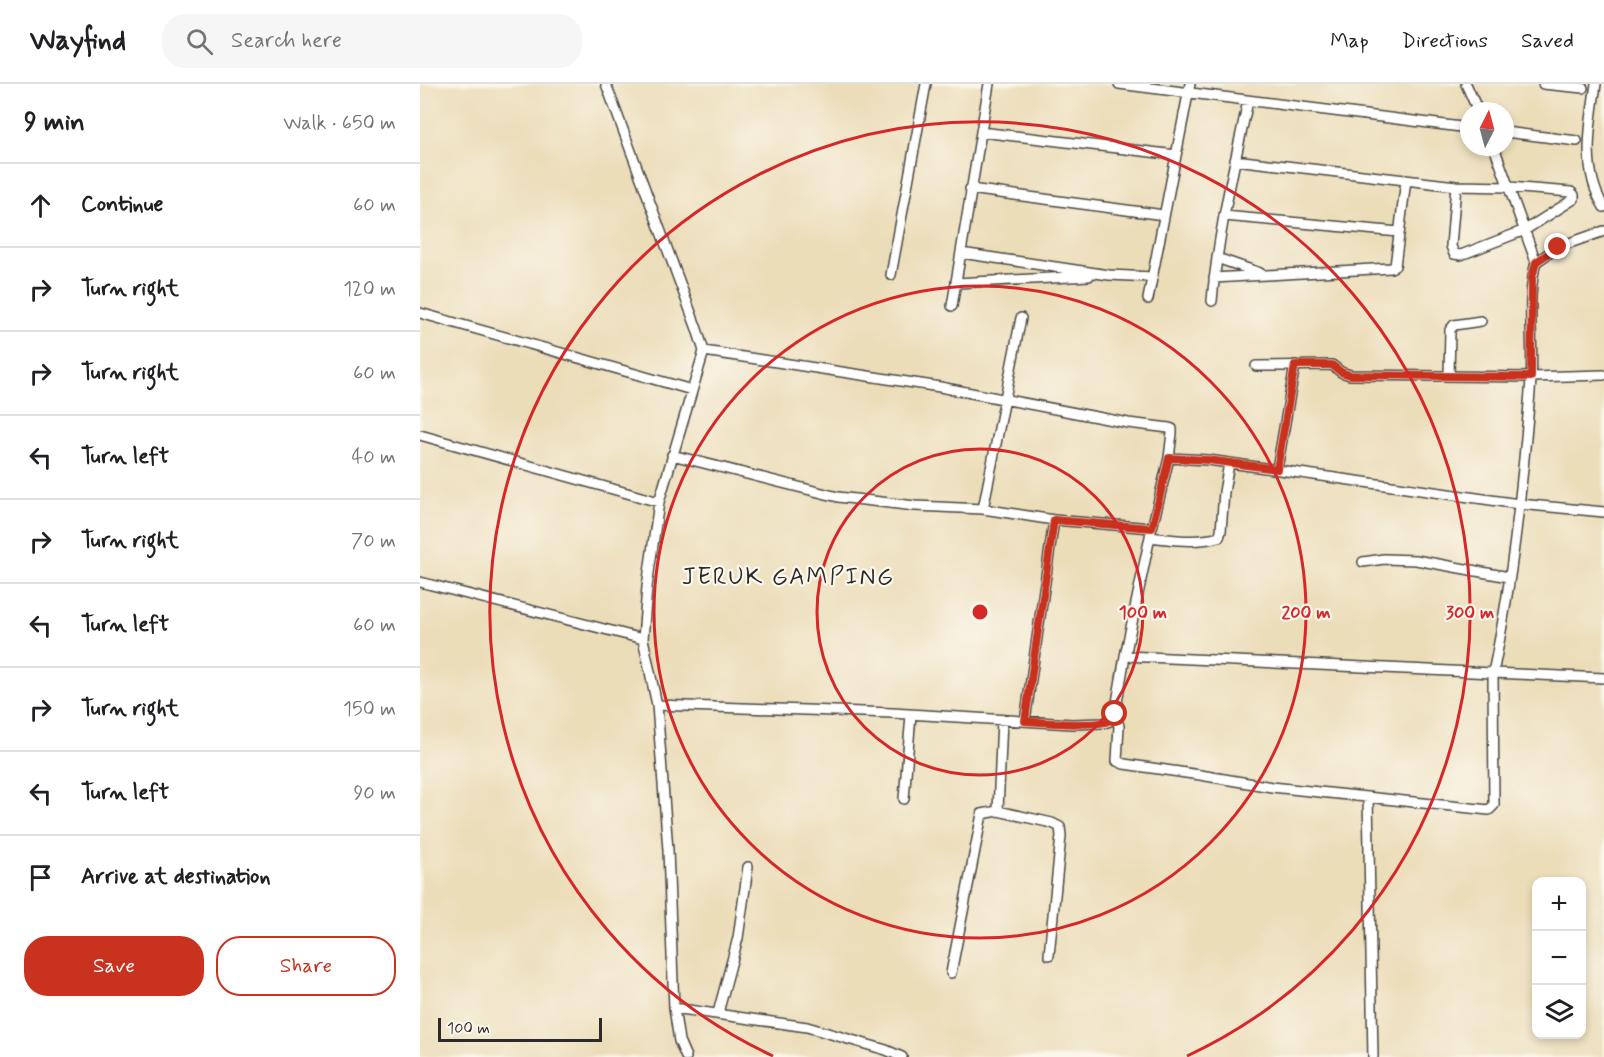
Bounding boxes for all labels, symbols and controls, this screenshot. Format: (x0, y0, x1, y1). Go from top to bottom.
search box (162, 14, 582, 68)
text: Wayfind (30, 23, 126, 60)
icon: search (183, 25, 216, 58)
text: Search here (231, 27, 342, 55)
text: Map (1330, 27, 1369, 55)
text: Directions (1402, 27, 1488, 55)
text: Saved (1521, 27, 1574, 55)
north arrow (1460, 102, 1514, 156)
text: 9 min (24, 106, 85, 140)
text: Walk · 650 m (283, 110, 396, 137)
icon: ahead (24, 189, 57, 222)
text: Continue (81, 191, 163, 219)
text: 60 m (353, 192, 396, 219)
route end (1544, 233, 1570, 259)
icon: right (24, 273, 57, 306)
text: Turn right (81, 275, 179, 303)
text: 120 m (343, 276, 396, 303)
icon: right (24, 357, 57, 390)
text: Turn right (81, 359, 179, 387)
text: 60 m (353, 360, 396, 387)
icon: left (24, 441, 57, 474)
text: Turn left (81, 443, 169, 471)
text: 40 m (352, 444, 396, 471)
icon: right (24, 525, 57, 558)
text: Turn right (81, 527, 179, 555)
text: 70 m (351, 528, 396, 555)
district label: JERUK GAMPING (682, 562, 894, 593)
text: 100 m (1119, 601, 1167, 625)
text: 200 m (1281, 601, 1331, 625)
text: 300 m (1446, 601, 1494, 625)
centre of rings (970, 602, 990, 622)
icon: left (24, 609, 57, 642)
text: Turn left (81, 611, 169, 639)
text: 60 m (353, 612, 396, 639)
icon: right (24, 693, 57, 726)
text: Turn right (81, 695, 179, 723)
text: 150 m (343, 696, 396, 723)
route start (1101, 700, 1127, 726)
icon: left (24, 777, 57, 810)
text: Turn left (81, 779, 169, 807)
text: 90 m (353, 780, 396, 807)
icon: arrive (24, 861, 57, 894)
text: Arrive at destination (81, 863, 271, 891)
map controls (1532, 877, 1586, 1039)
button: + (1532, 877, 1586, 931)
button: − (1532, 931, 1586, 985)
button: Save (24, 936, 204, 996)
button: Share (216, 936, 396, 996)
button: layers (1532, 985, 1586, 1039)
scale bar (438, 1015, 602, 1042)
text: 100 m (447, 1018, 490, 1039)

